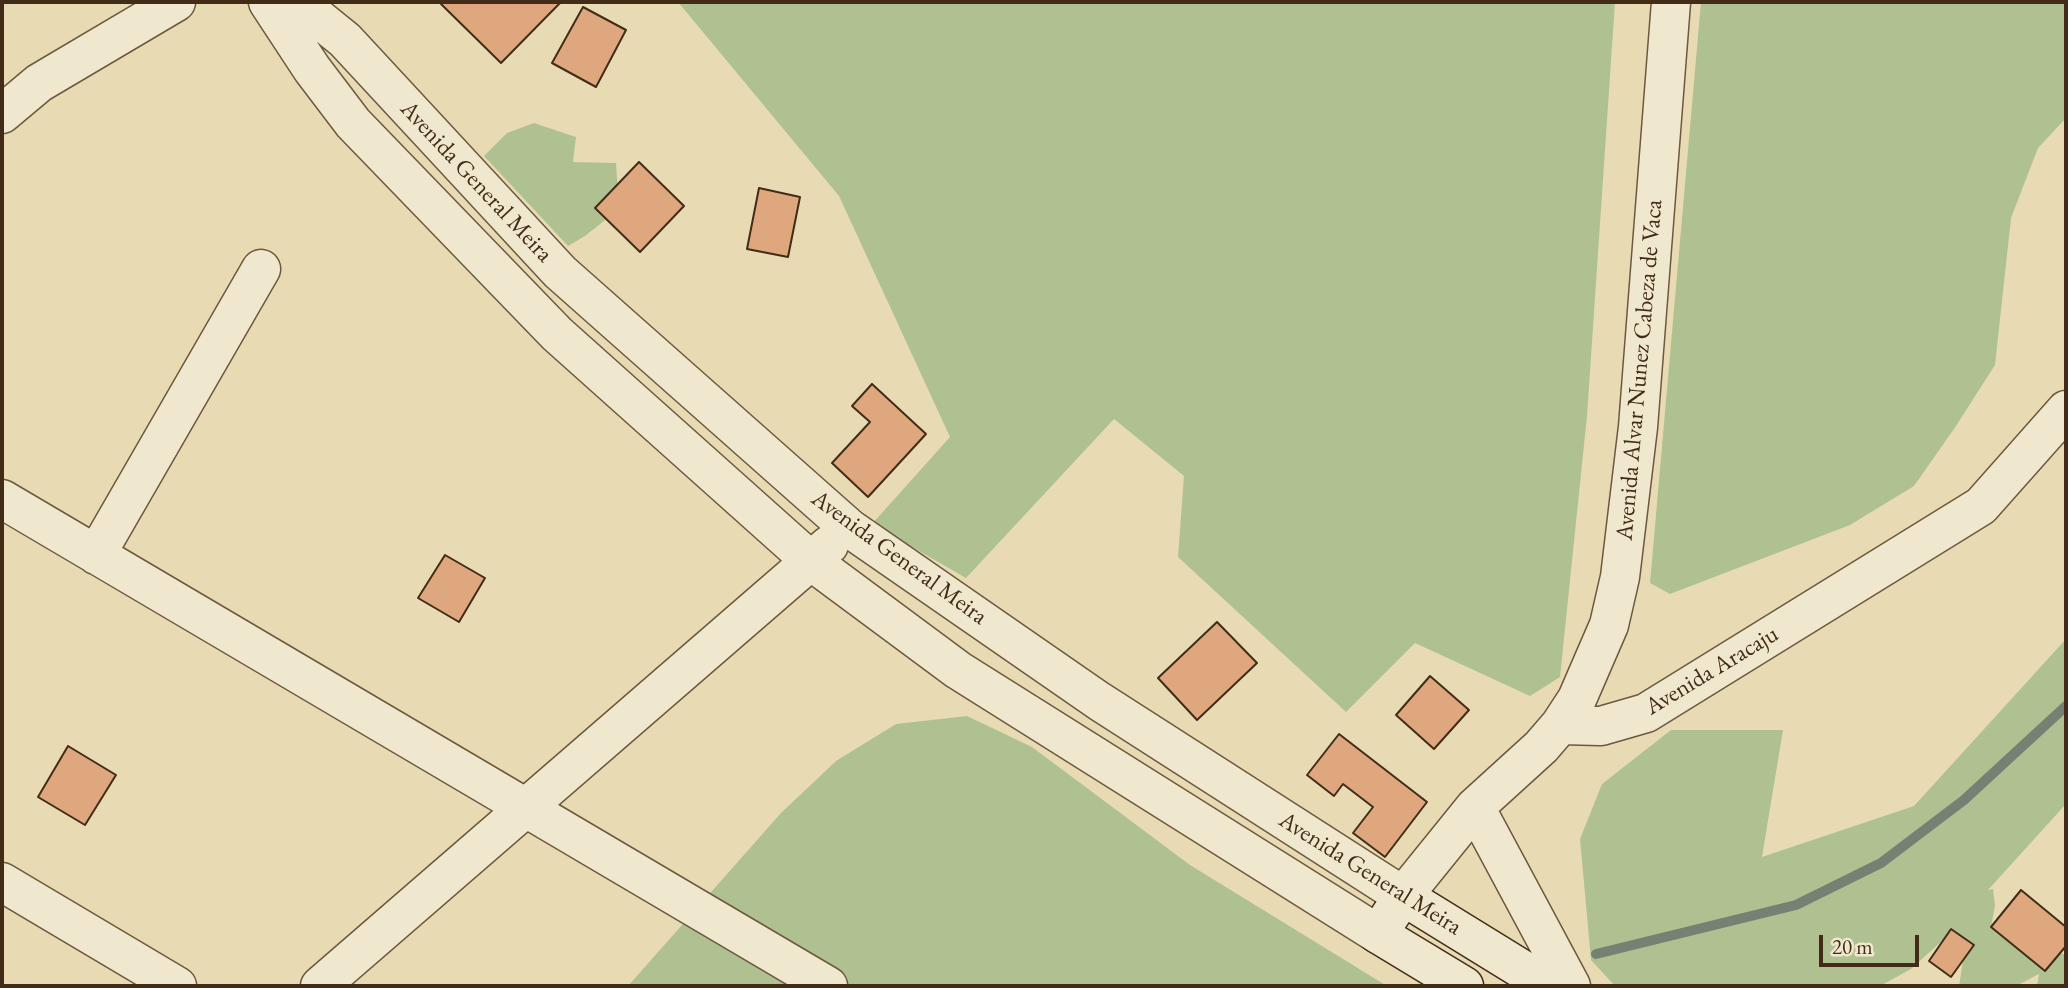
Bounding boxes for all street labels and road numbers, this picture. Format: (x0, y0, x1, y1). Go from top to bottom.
street label: Avenida General Meira (394, 95, 558, 269)
street label: Avenida Alvar Nunez Cabeza de Vaca (1611, 198, 1669, 542)
street label: Avenida General Meira (805, 485, 993, 631)
street label: Avenida Aracaju (1640, 620, 1784, 722)
street label: Avenida General Meira (1273, 806, 1467, 942)

